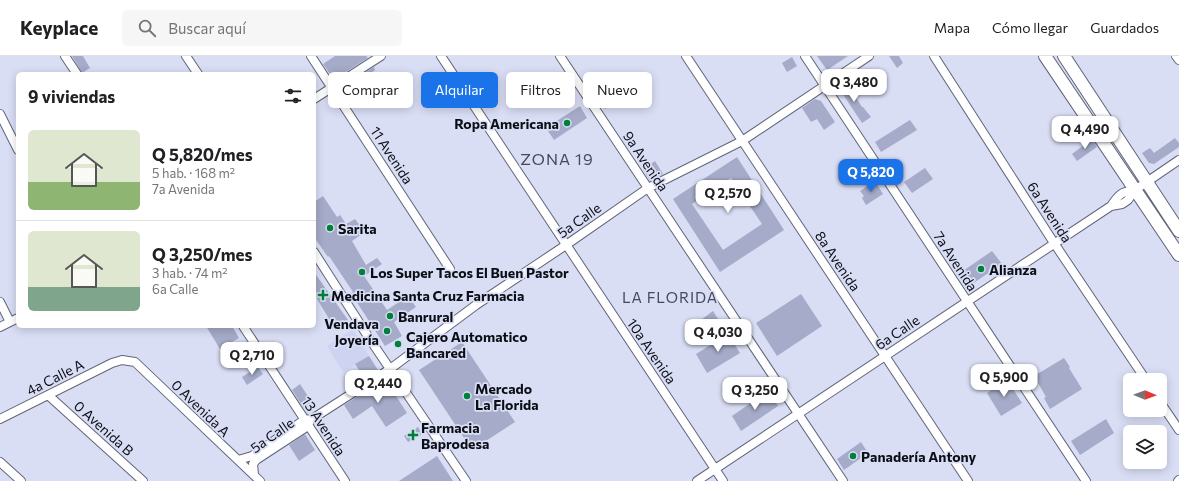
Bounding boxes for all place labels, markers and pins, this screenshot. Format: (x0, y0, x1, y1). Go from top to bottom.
pin: Q 3,480 (817, 69, 891, 103)
place label: Ropa Americana (454, 115, 559, 132)
pin: Q 4,490 (1048, 116, 1122, 150)
marker: Ropa Americana (562, 118, 572, 128)
pin: Q 5,820 (834, 159, 908, 193)
pin: Q 2,570 (691, 180, 765, 214)
place label: Sarita (338, 220, 377, 237)
marker: Sarita (325, 223, 335, 233)
place label: Alianza (989, 261, 1037, 278)
place label: Los Super Tacos El Buen Pastor (370, 264, 569, 281)
marker: Alianza (976, 264, 986, 274)
marker: Los Super Tacos El Buen Pastor (357, 267, 367, 277)
place label: Medicina Santa Cruz Farmacia (331, 287, 524, 304)
marker: Medicina Santa Cruz Farmacia (318, 290, 328, 300)
place label: Banrural (398, 308, 453, 325)
marker: Banrural (385, 311, 395, 321)
place label: Vendava Joyería (324, 315, 379, 348)
pin: Q 4,030 (681, 319, 755, 353)
marker: Vendava Joyería (382, 326, 392, 336)
place label: Cajero Automatico Bancared (406, 328, 528, 361)
marker: Cajero Automatico Bancared (393, 339, 403, 349)
pin: Q 2,710 (215, 342, 289, 376)
pin: Q 5,900 (967, 364, 1041, 398)
pin: Q 2,440 (341, 370, 415, 404)
pin: Q 3,250 (718, 377, 792, 411)
place label: Mercado La Florida (475, 380, 539, 413)
marker: Mercado La Florida (462, 391, 472, 401)
place label: Farmacia Baprodesa (421, 419, 489, 452)
marker: Farmacia Baprodesa (408, 430, 418, 440)
place label: Panadería Antony (861, 448, 977, 465)
marker: Panadería Antony (848, 451, 858, 461)

